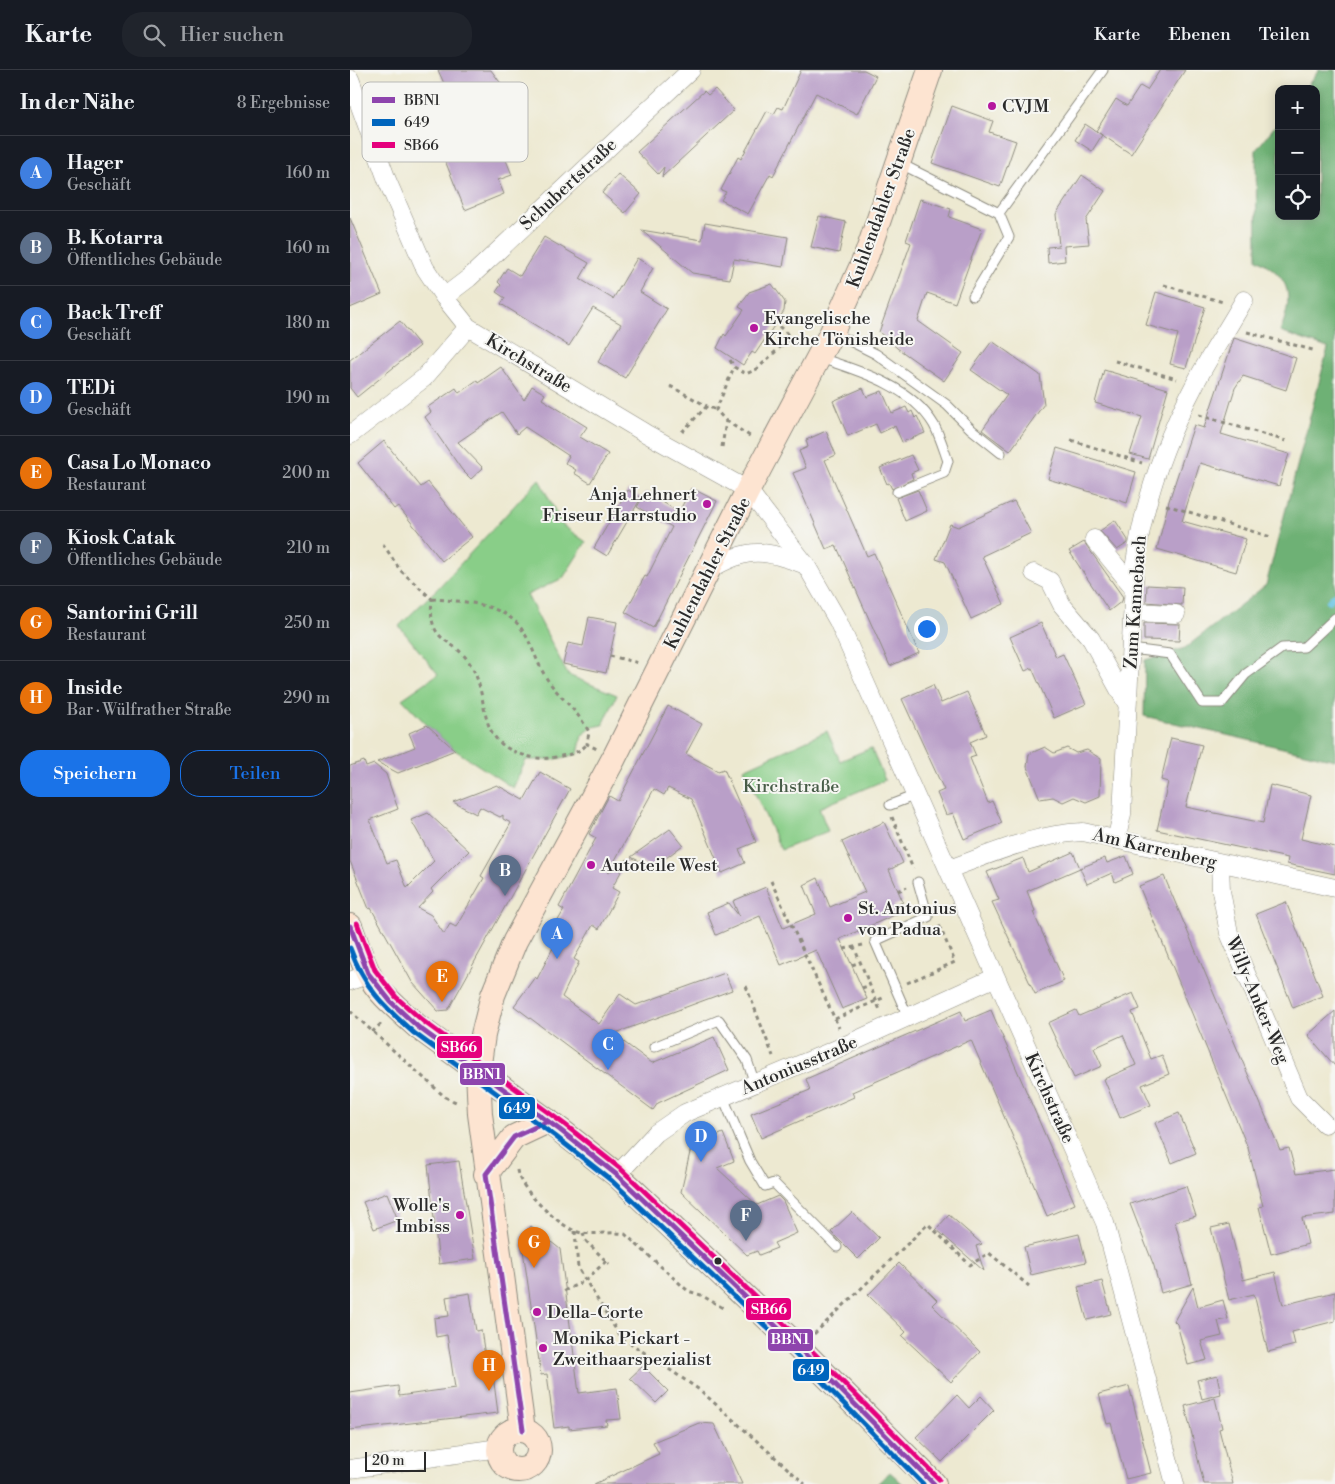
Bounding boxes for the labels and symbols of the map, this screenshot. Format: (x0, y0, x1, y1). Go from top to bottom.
legend (362, 82, 528, 162)
text: BBN1 (403, 92, 440, 110)
place label: CVJM (1002, 95, 1049, 118)
marker: CVJM (986, 100, 998, 112)
text: 649 (404, 114, 430, 132)
street label: Kuhlendahler Straße (842, 125, 921, 291)
street label: Schubertstraße (515, 133, 622, 235)
text: SB66 (404, 137, 439, 155)
place label: Evangelische Kirche Tönisheide (764, 307, 914, 351)
marker: Evangelische Kirche Tönisheide (748, 322, 760, 334)
street label: Kirchstraße (481, 329, 576, 398)
place label: Anja Lehnert Friseur Harrstudio (542, 483, 698, 527)
street label: Kuhlendahler Straße (659, 493, 756, 653)
marker: Anja Lehnert Friseur Harrstudio (701, 498, 713, 510)
street label: Zum Kannebach (1119, 534, 1152, 670)
your location (914, 616, 940, 642)
park label: Kirchstraße (743, 775, 839, 798)
street label: Am Karrenberg (1090, 823, 1220, 874)
place label: Autoteile West (600, 854, 718, 877)
pin: B (489, 855, 521, 896)
marker: Autoteile West (585, 859, 597, 871)
place label: St. Antonius von Padua (857, 897, 957, 941)
marker: St. Antonius von Padua (842, 912, 854, 924)
pin: A (541, 918, 573, 959)
street label: Willy-Anker-Weg (1220, 932, 1295, 1068)
pin: E (426, 961, 458, 1002)
pin: C (592, 1029, 624, 1070)
street label: Antoniusstraße (736, 1031, 861, 1101)
line badge: SB66 (436, 1035, 483, 1059)
text: SB66 (441, 1039, 477, 1057)
street label: Kirchstraße (1019, 1049, 1080, 1147)
line badge: BBN1 (459, 1062, 506, 1086)
text: BBN1 (463, 1066, 502, 1084)
line badge: 649 (498, 1096, 536, 1120)
text: 649 (503, 1100, 531, 1118)
pin: D (685, 1121, 717, 1162)
place label: Wolle's Imbiss (392, 1194, 450, 1238)
pin: F (730, 1200, 762, 1241)
marker: Wolle's Imbiss (454, 1209, 466, 1221)
pin: G (518, 1227, 550, 1268)
unlabelled marker (713, 1256, 723, 1266)
line badge: SB66 (745, 1297, 792, 1321)
place label: Della-Corte (547, 1301, 643, 1324)
text: SB66 (751, 1301, 787, 1319)
marker: Della-Corte (531, 1306, 543, 1318)
place label: Monika Pickart - Zweithaarspezialist (553, 1327, 712, 1371)
line badge: BBN1 (767, 1328, 814, 1352)
text: BBN1 (771, 1331, 810, 1349)
marker: Monika Pickart - Zweithaarspezialist (537, 1342, 549, 1354)
pin: H (473, 1350, 505, 1391)
line badge: 649 (792, 1358, 830, 1382)
text: 649 (797, 1362, 825, 1380)
scale bar (365, 1449, 426, 1472)

